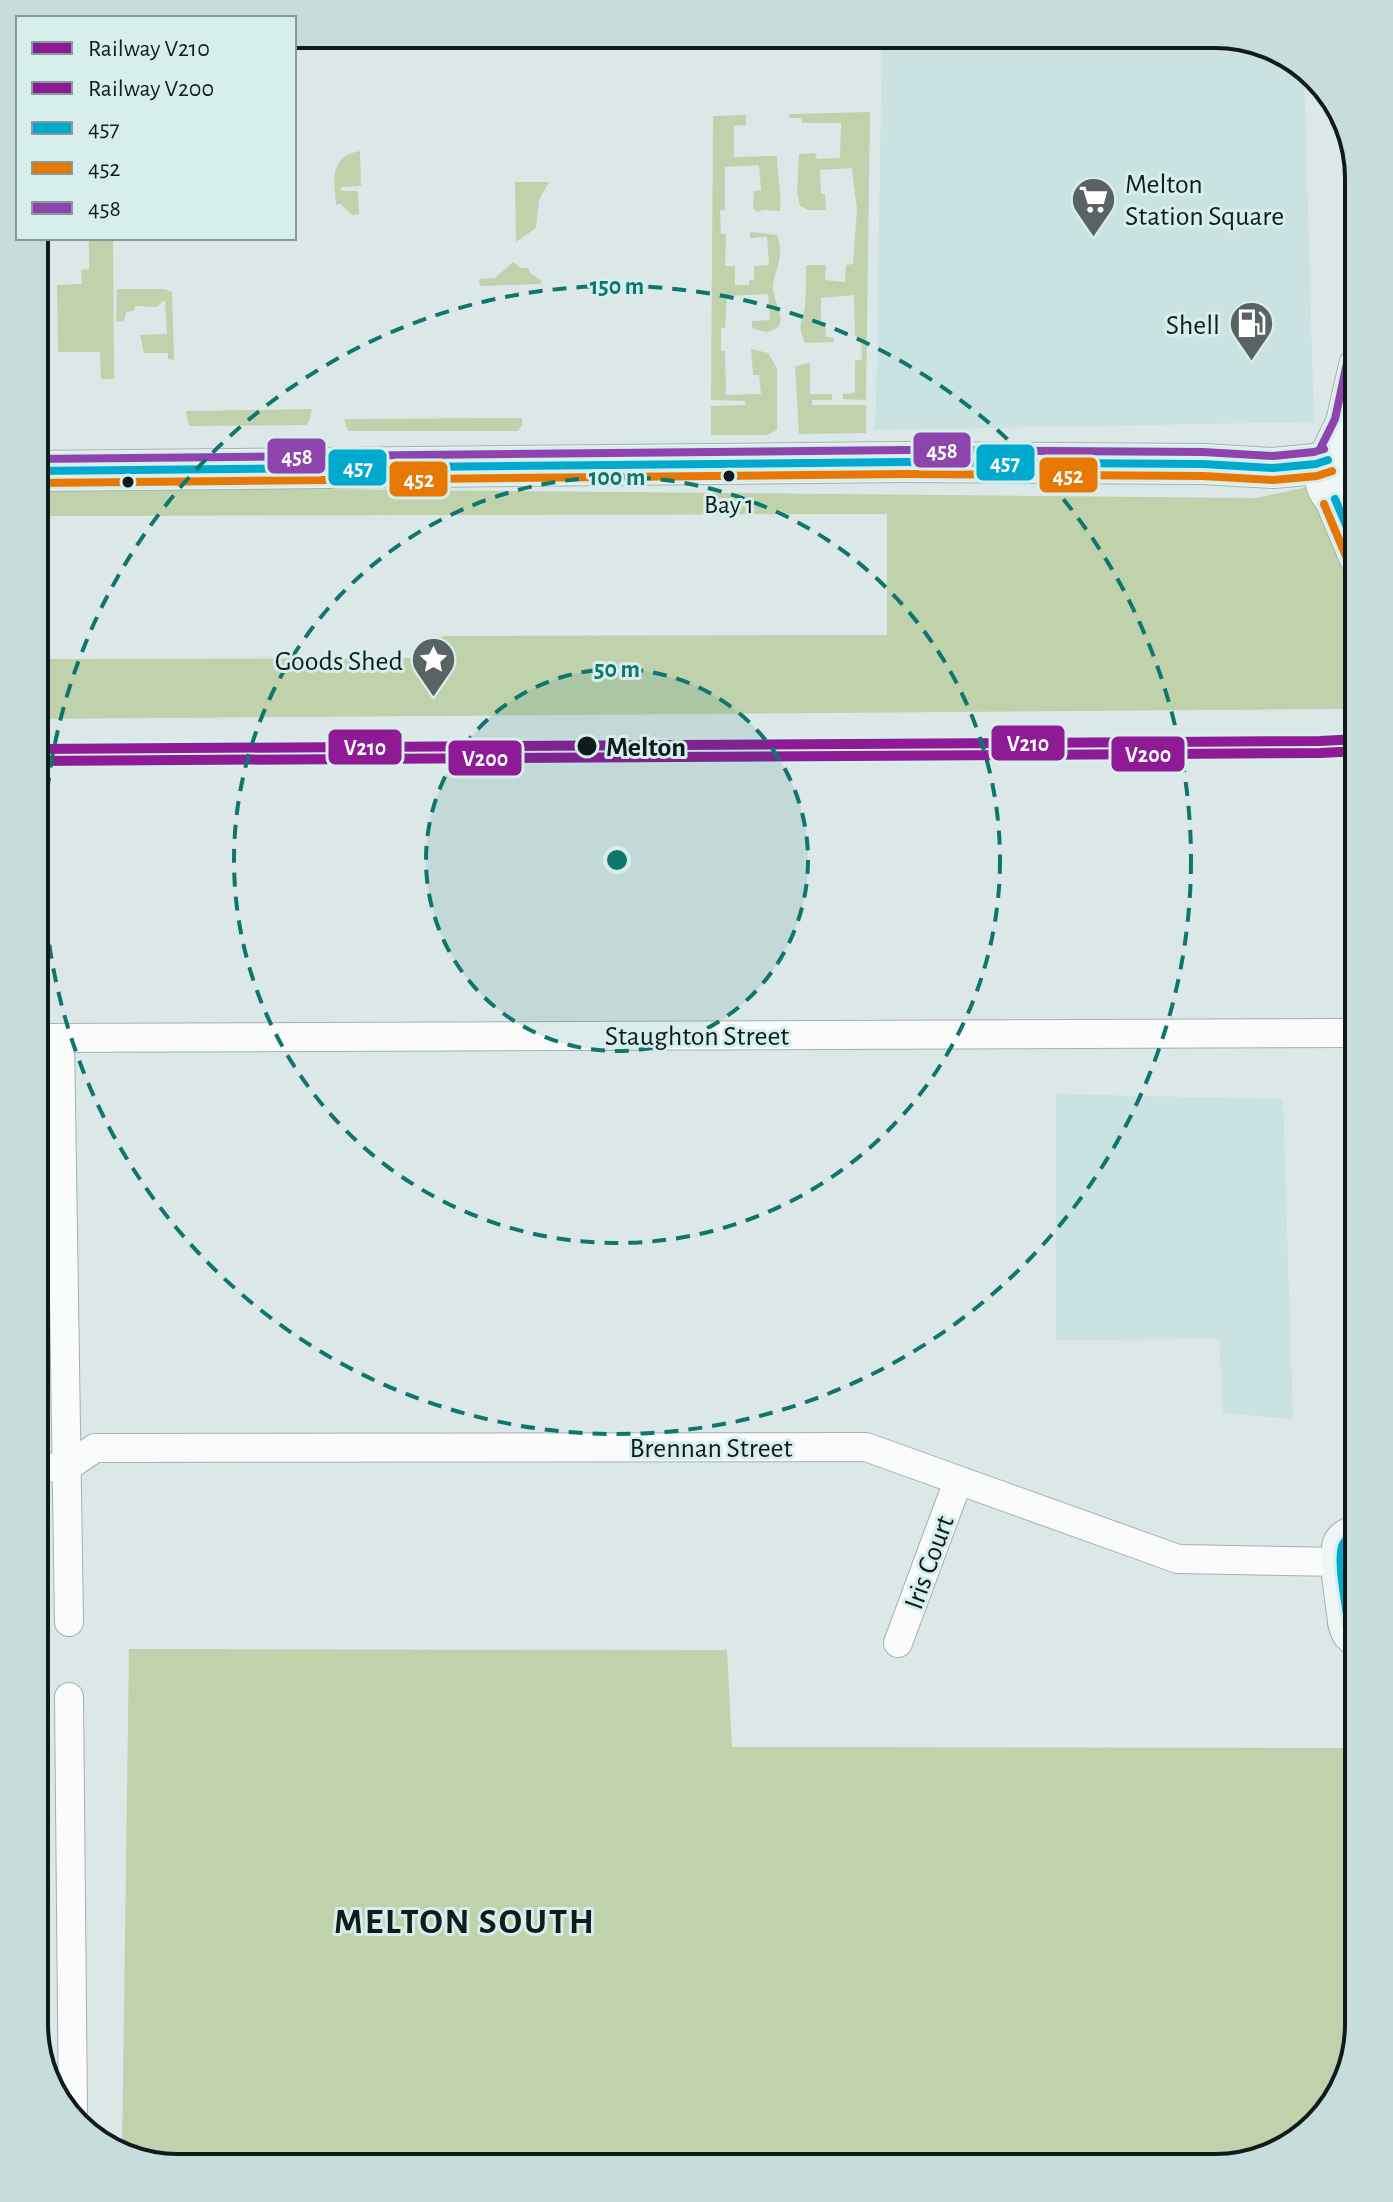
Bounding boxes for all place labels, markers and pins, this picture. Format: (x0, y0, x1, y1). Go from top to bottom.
place label: Melton Station Square (1125, 171, 1284, 231)
supermarket icon: Melton Station Square (1070, 175, 1118, 238)
fuel station icon: Shell (1227, 300, 1275, 363)
place label: Shell (1166, 312, 1220, 340)
marker: Bay 1 (721, 468, 737, 484)
unlabelled marker (120, 474, 136, 490)
place label: Bay 1 (704, 492, 754, 518)
place icon: Goods Shed (410, 636, 458, 699)
place label: Goods Shed (275, 648, 403, 676)
marker: Melton (575, 734, 599, 758)
place label: Melton (606, 734, 686, 762)
centre of rings (603, 846, 631, 874)

